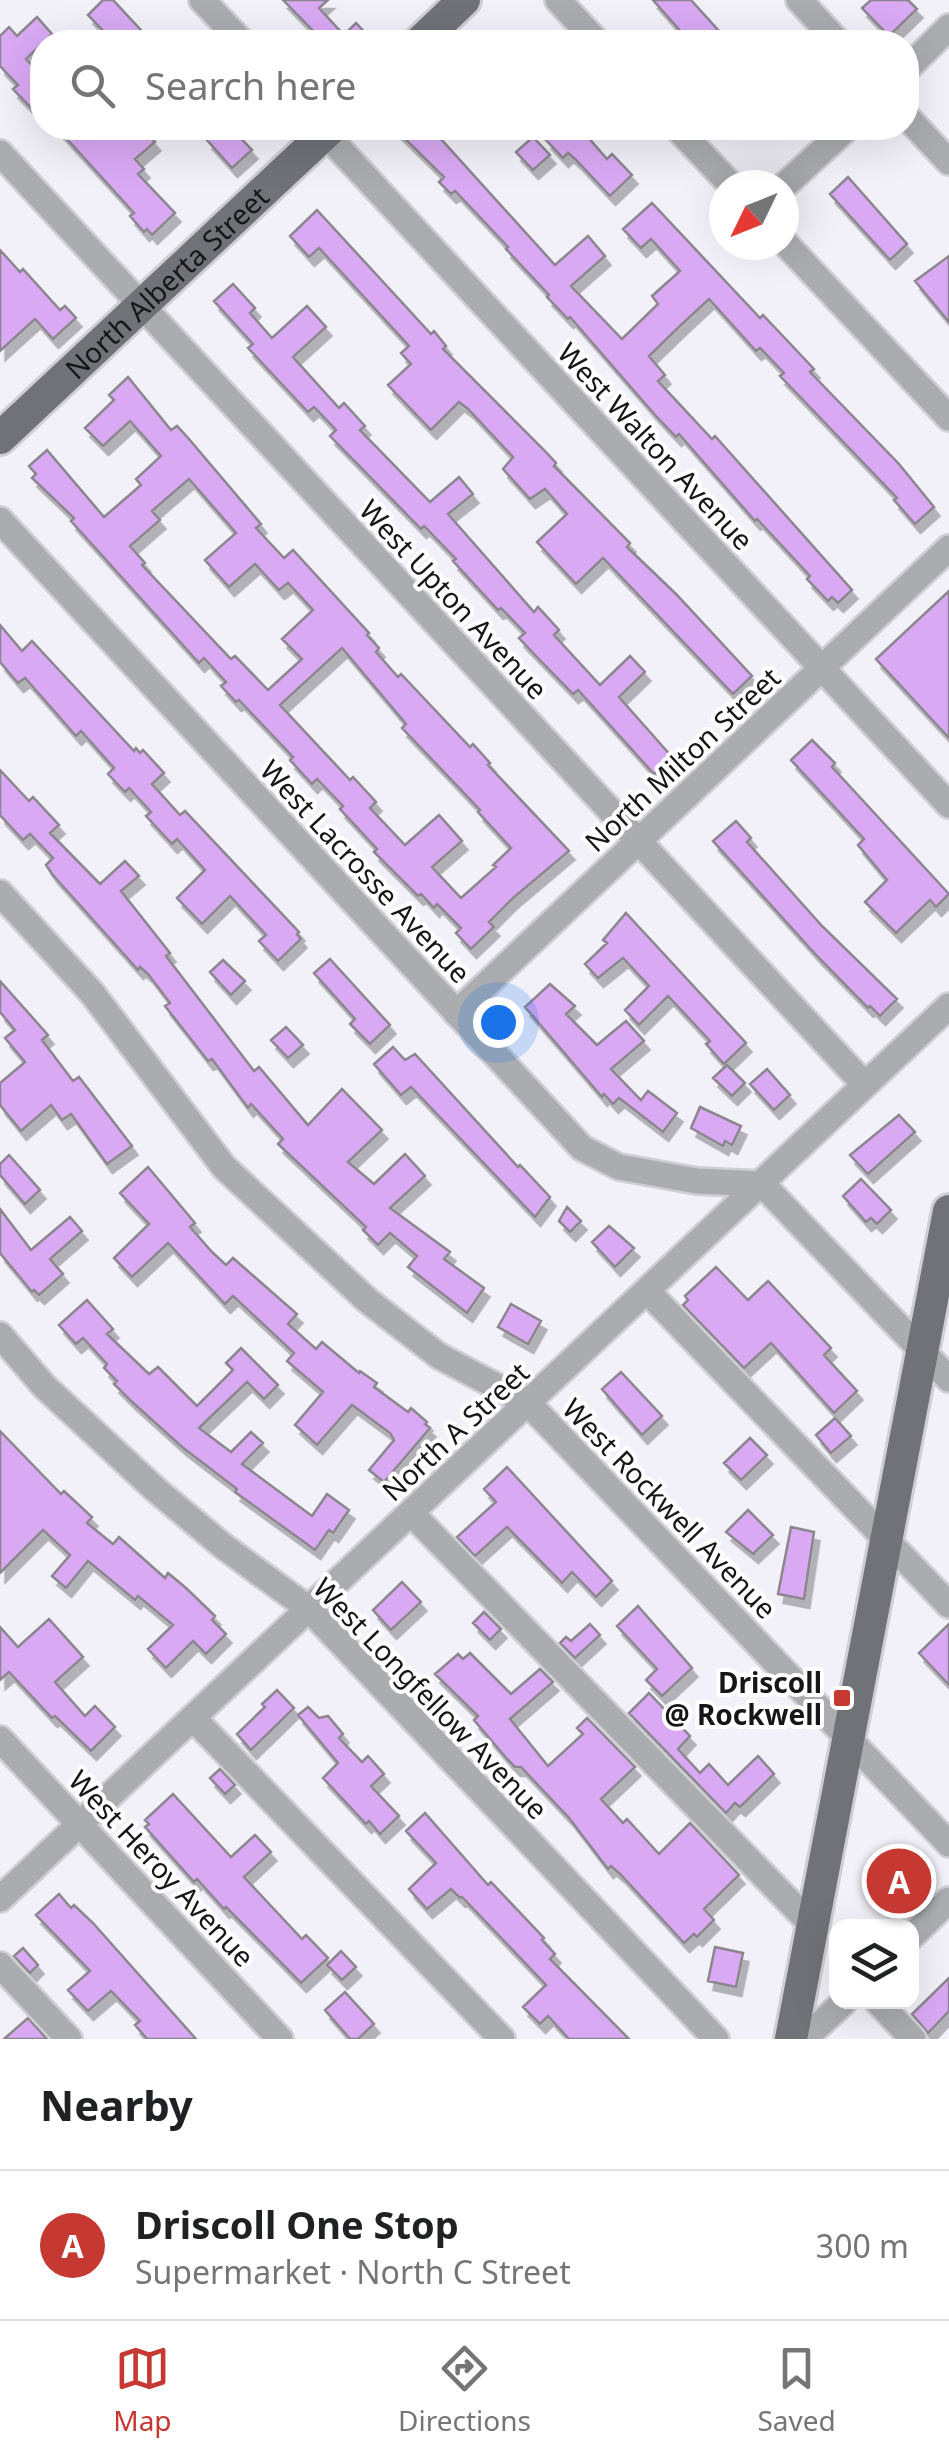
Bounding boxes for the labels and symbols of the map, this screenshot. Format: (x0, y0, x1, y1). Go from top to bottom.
north arrow (709, 170, 799, 260)
street label: North Alberta Street (57, 178, 276, 387)
street label: West Walton Avenue (550, 334, 762, 558)
street label: West Upton Avenue (352, 491, 556, 707)
street label: North Milton Street (576, 658, 788, 860)
street label: West Lacrosse Avenue (253, 751, 479, 991)
your location (473, 997, 524, 1048)
street label: North A Street (373, 1353, 537, 1509)
street label: West Rockwell Avenue (555, 1390, 785, 1626)
street label: West Longfellow Avenue (305, 1569, 557, 1827)
place label: Driscoll @ Rockwell (665, 1663, 822, 1733)
marker: Driscoll @ Rockwell (831, 1687, 853, 1709)
street label: West Heroy Avenue (61, 1761, 263, 1975)
pin: A (866, 1844, 932, 1918)

